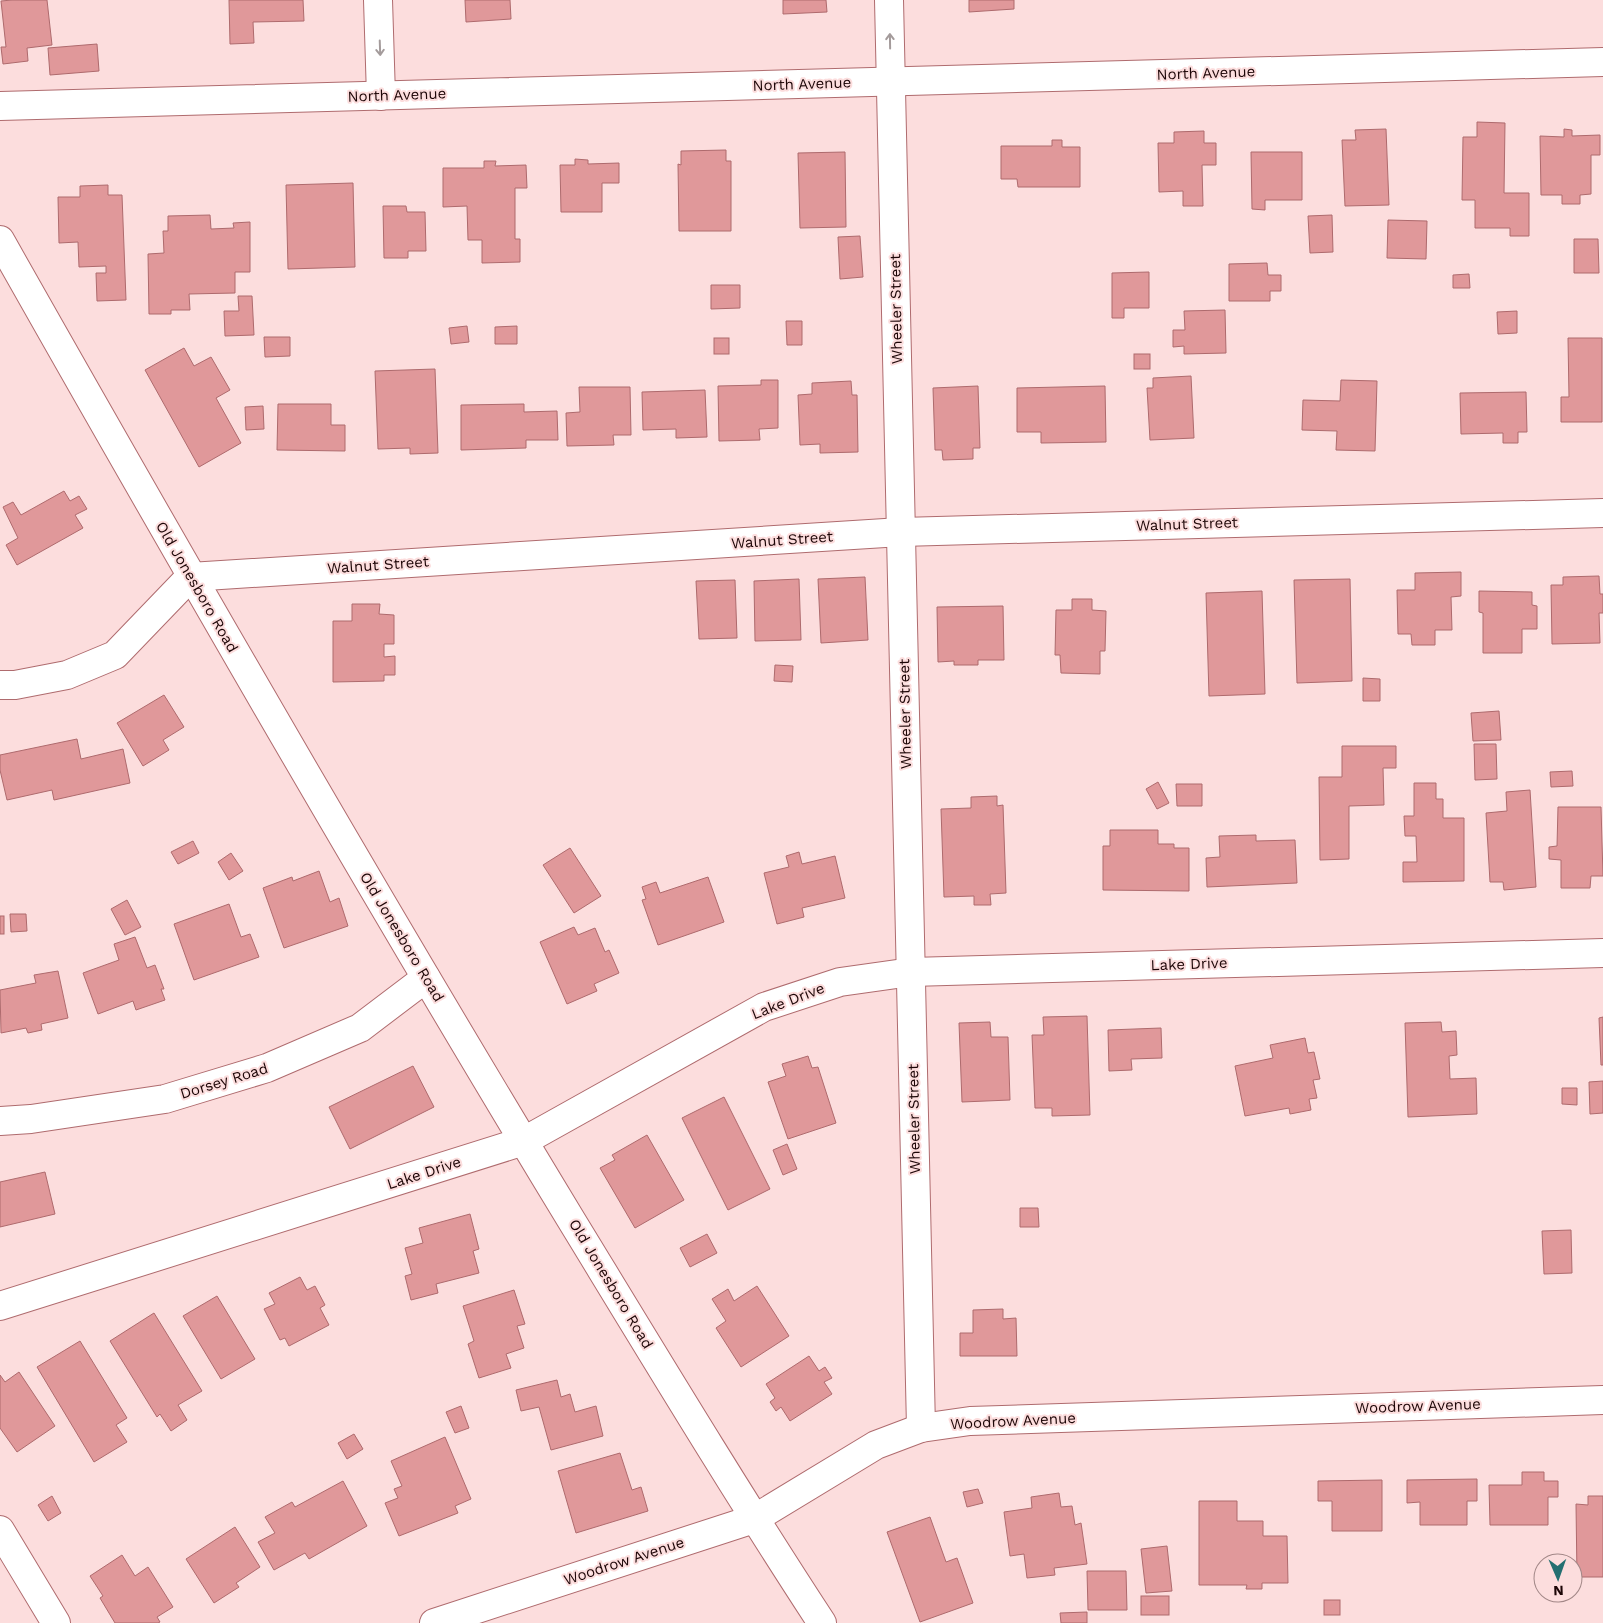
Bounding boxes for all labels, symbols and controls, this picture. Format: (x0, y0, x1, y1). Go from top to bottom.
one-way arrow (886, 33, 895, 49)
one-way arrow (375, 40, 384, 56)
street label: North Avenue (1156, 62, 1256, 84)
street label: North Avenue (752, 73, 852, 95)
street label: North Avenue (347, 84, 447, 106)
street label: Wheeler Street (886, 253, 906, 364)
street label: Walnut Street (1136, 513, 1239, 535)
street label: Old Jonesboro Road (152, 518, 242, 656)
street label: Walnut Street (730, 527, 834, 553)
street label: Walnut Street (326, 552, 430, 578)
street label: Wheeler Street (895, 658, 915, 769)
street label: Old Jonesboro Road (356, 869, 448, 1005)
street label: Lake Drive (1150, 954, 1228, 974)
street label: Lake Drive (749, 979, 827, 1023)
street label: Dorsey Road (178, 1059, 270, 1103)
street label: Wheeler Street (904, 1063, 924, 1174)
street label: Lake Drive (385, 1153, 463, 1193)
street label: Old Jonesboro Road (565, 1216, 657, 1352)
street label: Woodrow Avenue (1355, 1395, 1481, 1417)
street label: Woodrow Avenue (950, 1409, 1076, 1433)
street label: Woodrow Avenue (561, 1533, 687, 1589)
north arrow (1533, 1553, 1583, 1603)
text: N (1553, 1583, 1564, 1599)

